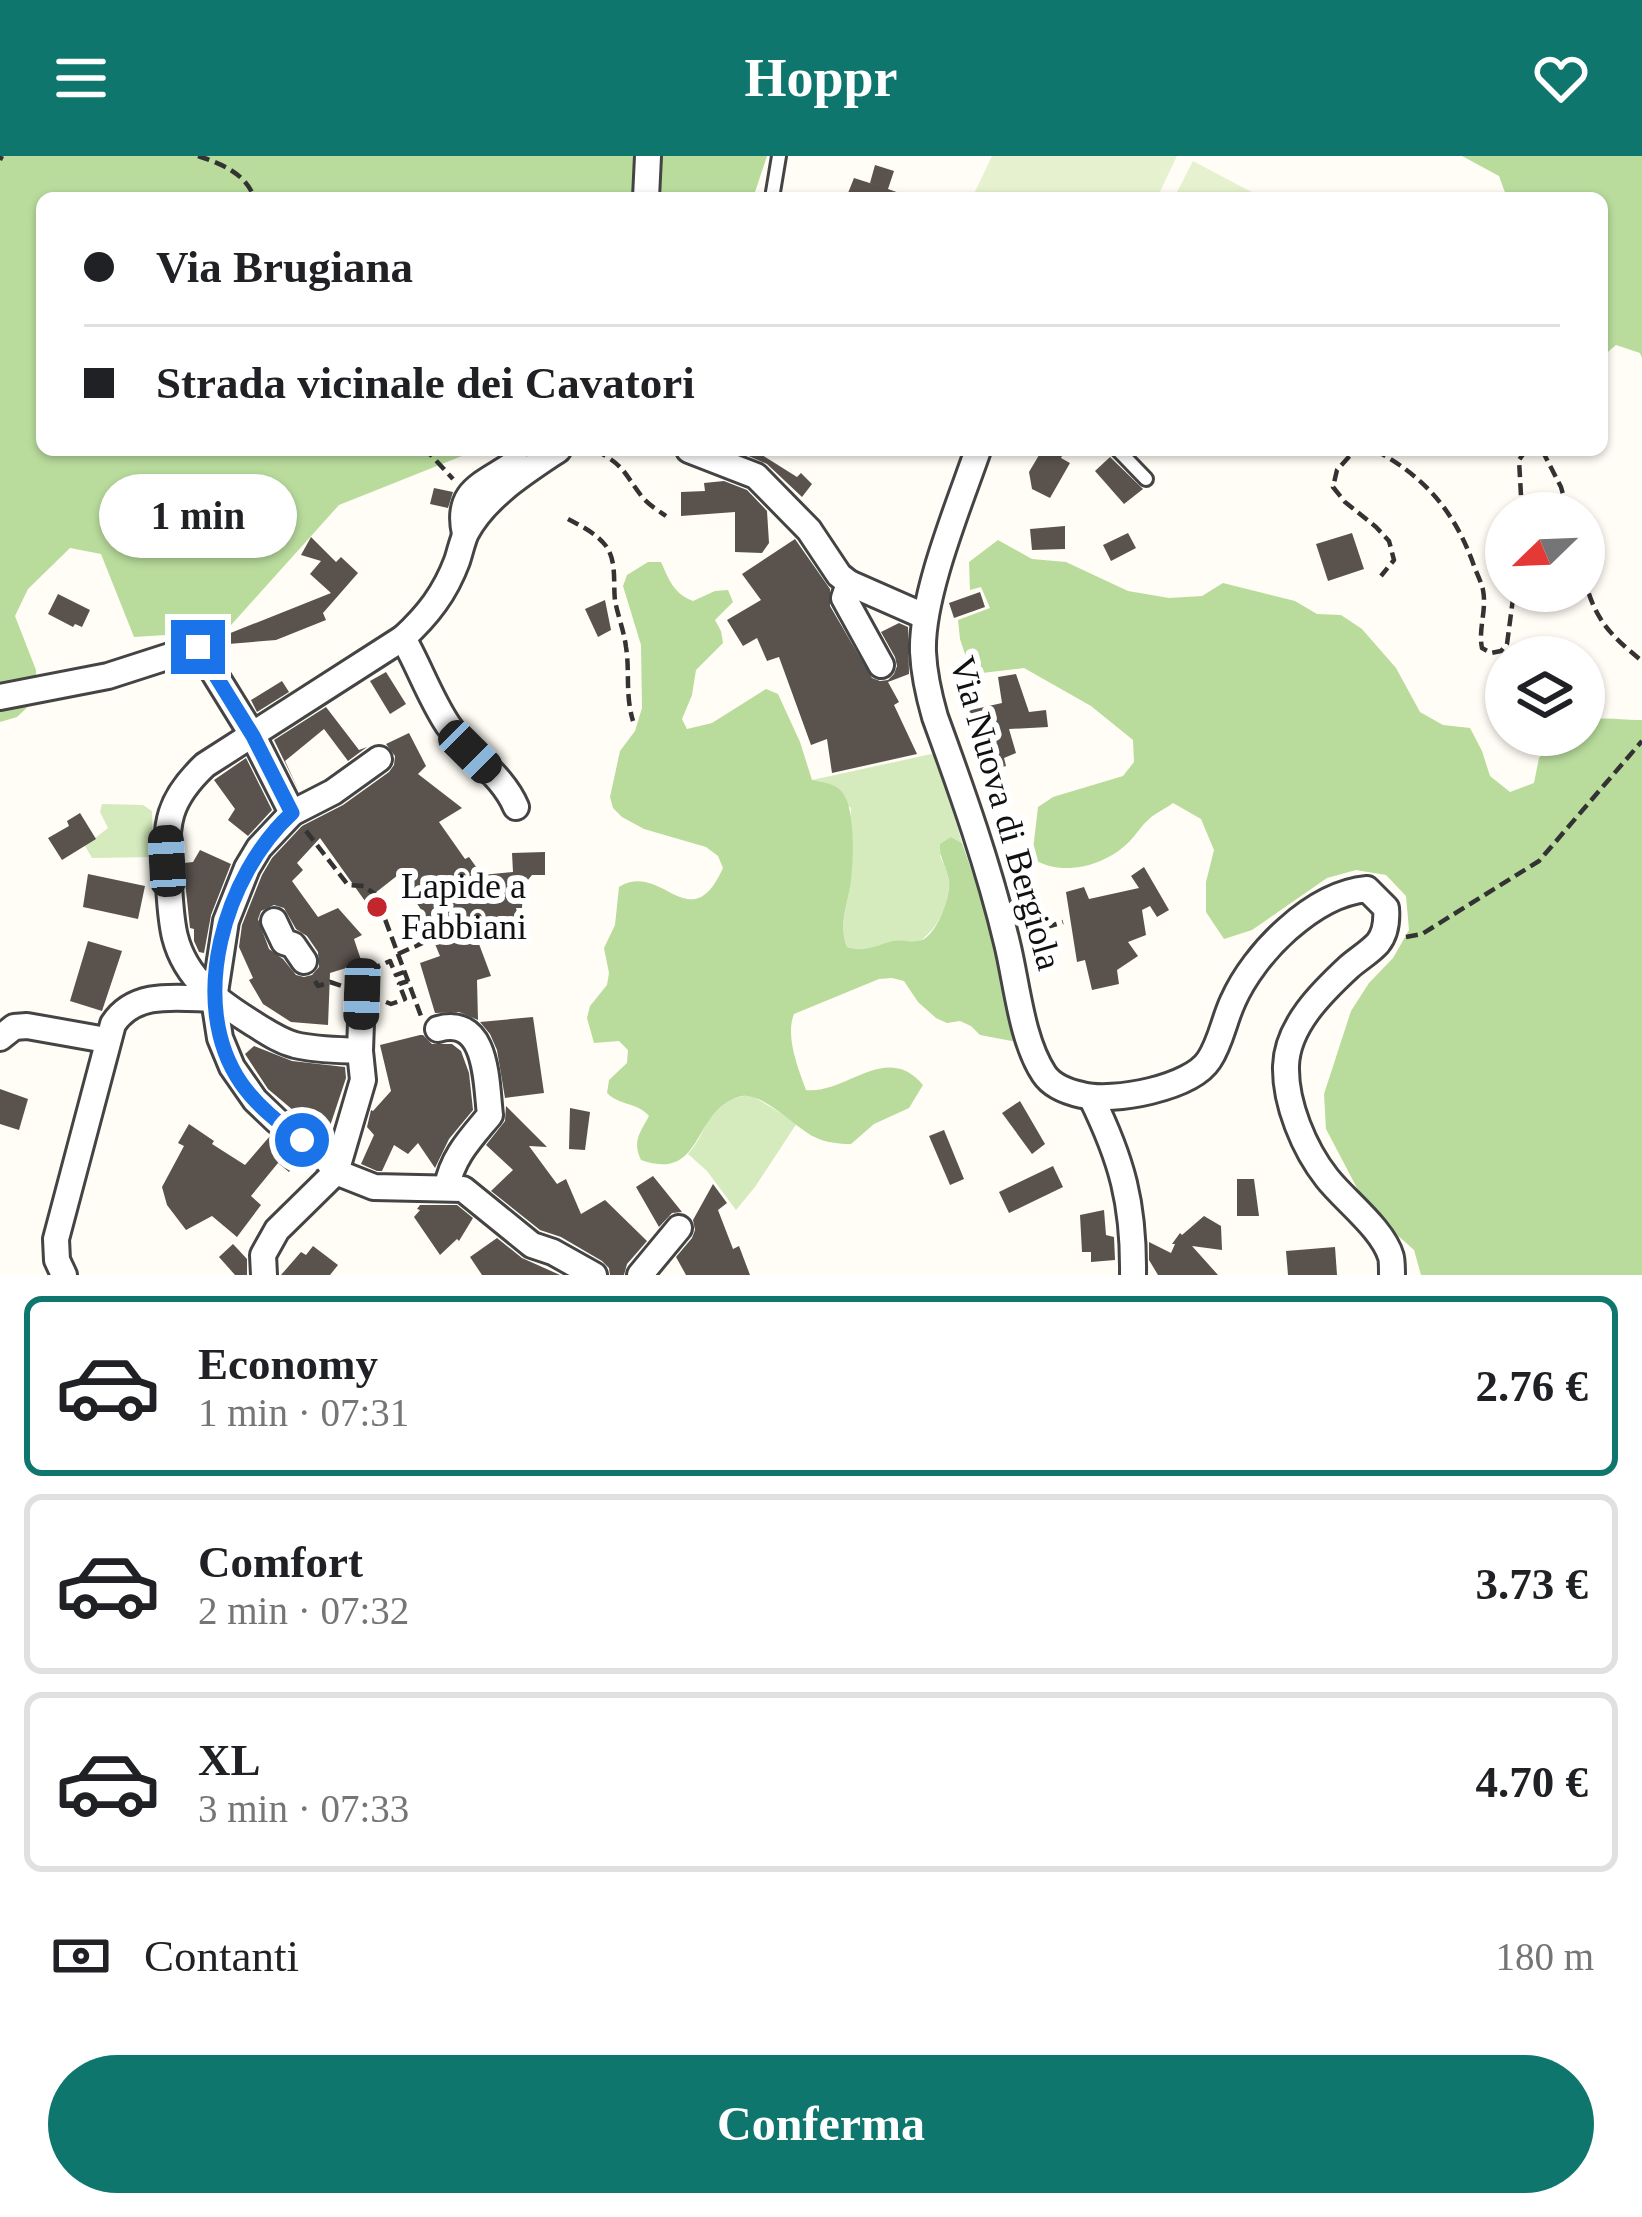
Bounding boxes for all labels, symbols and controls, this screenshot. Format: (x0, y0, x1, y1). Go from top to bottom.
icon: menu (48, 45, 114, 111)
icon: heart (1528, 45, 1594, 111)
text: Hoppr (744, 48, 898, 108)
text: Via Brugiana (156, 242, 413, 292)
text: Strada vicinale dei Cavatori (156, 358, 695, 408)
callout: 1 min (99, 473, 297, 557)
north arrow (1485, 492, 1605, 612)
map controls (1485, 492, 1605, 756)
text: 1 min (151, 494, 245, 537)
route end (171, 620, 225, 674)
button: layers (1485, 636, 1605, 756)
street label: Via Nuova di Bergiola (942, 652, 1070, 974)
car (432, 714, 508, 790)
car (147, 824, 187, 898)
place label: Lapide a Fabbiani (401, 866, 527, 947)
marker: Lapide a Fabbiani (364, 894, 390, 920)
car (343, 957, 381, 1031)
route start (275, 1113, 329, 1167)
icon: car (54, 1332, 162, 1440)
text: Economy (198, 1339, 378, 1389)
text: 2.76 € (1476, 1361, 1588, 1411)
text: 1 min · 07:31 (198, 1391, 409, 1434)
icon: car (54, 1530, 162, 1638)
text: Comfort (198, 1537, 363, 1587)
text: 3.73 € (1476, 1559, 1588, 1609)
text: 2 min · 07:32 (198, 1589, 409, 1632)
icon: car (54, 1728, 162, 1836)
text: XL (198, 1735, 261, 1785)
text: 4.70 € (1476, 1757, 1588, 1807)
text: 3 min · 07:33 (198, 1787, 409, 1830)
icon: cash (48, 1923, 114, 1989)
text: Contanti (144, 1931, 299, 1981)
text: 180 m (1495, 1935, 1594, 1978)
button: Conferma (48, 2055, 1594, 2193)

